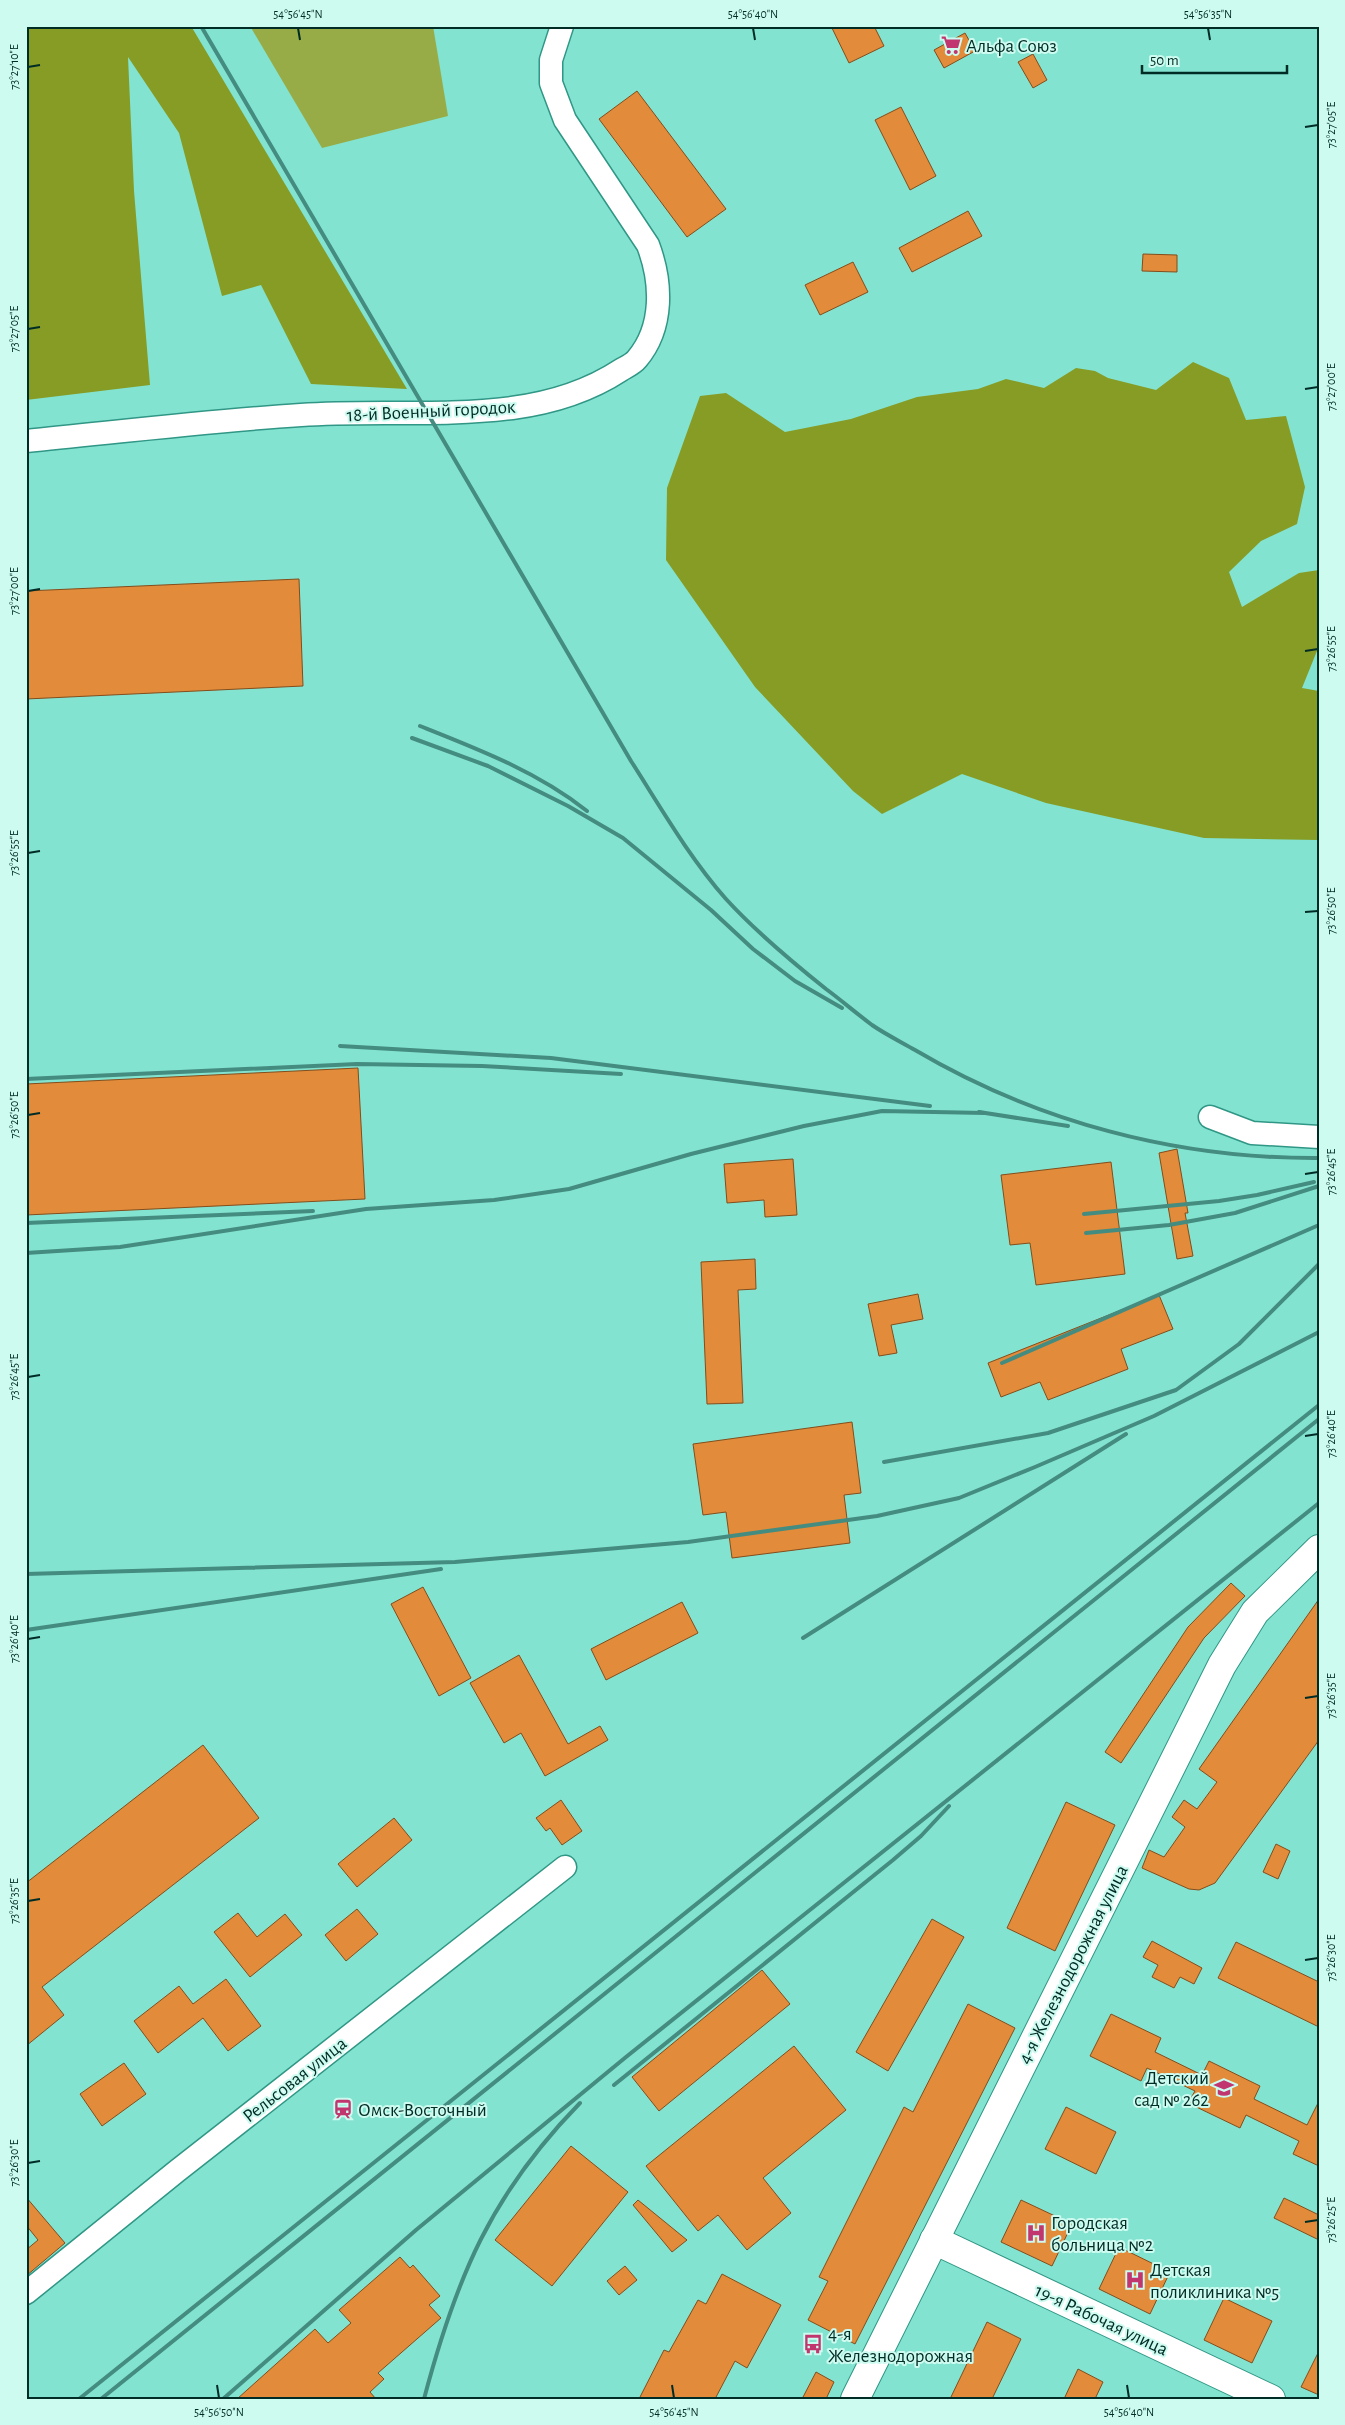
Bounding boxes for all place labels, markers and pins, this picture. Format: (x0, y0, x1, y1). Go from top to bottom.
supermarket icon: Альфа Союз (940, 34, 962, 56)
place label: Альфа Союз (966, 37, 1057, 56)
place label: Детский сад № 262 (1134, 2069, 1209, 2110)
school or university icon: Детский сад № 262 (1213, 2077, 1235, 2099)
station icon: Омск-Восточный (332, 2098, 354, 2120)
place label: Омск-Восточный (358, 2101, 487, 2120)
place label: Городская больница №2 (1051, 2214, 1154, 2255)
hospital icon: Городская больница №2 (1025, 2222, 1047, 2244)
place label: Детская поликлиника №5 (1150, 2261, 1279, 2302)
hospital icon: Детская поликлиника №5 (1124, 2269, 1146, 2291)
place label: 4-я Железнодорожная (828, 2325, 973, 2366)
bus stop icon: 4-я Железнодорожная (802, 2333, 824, 2355)

